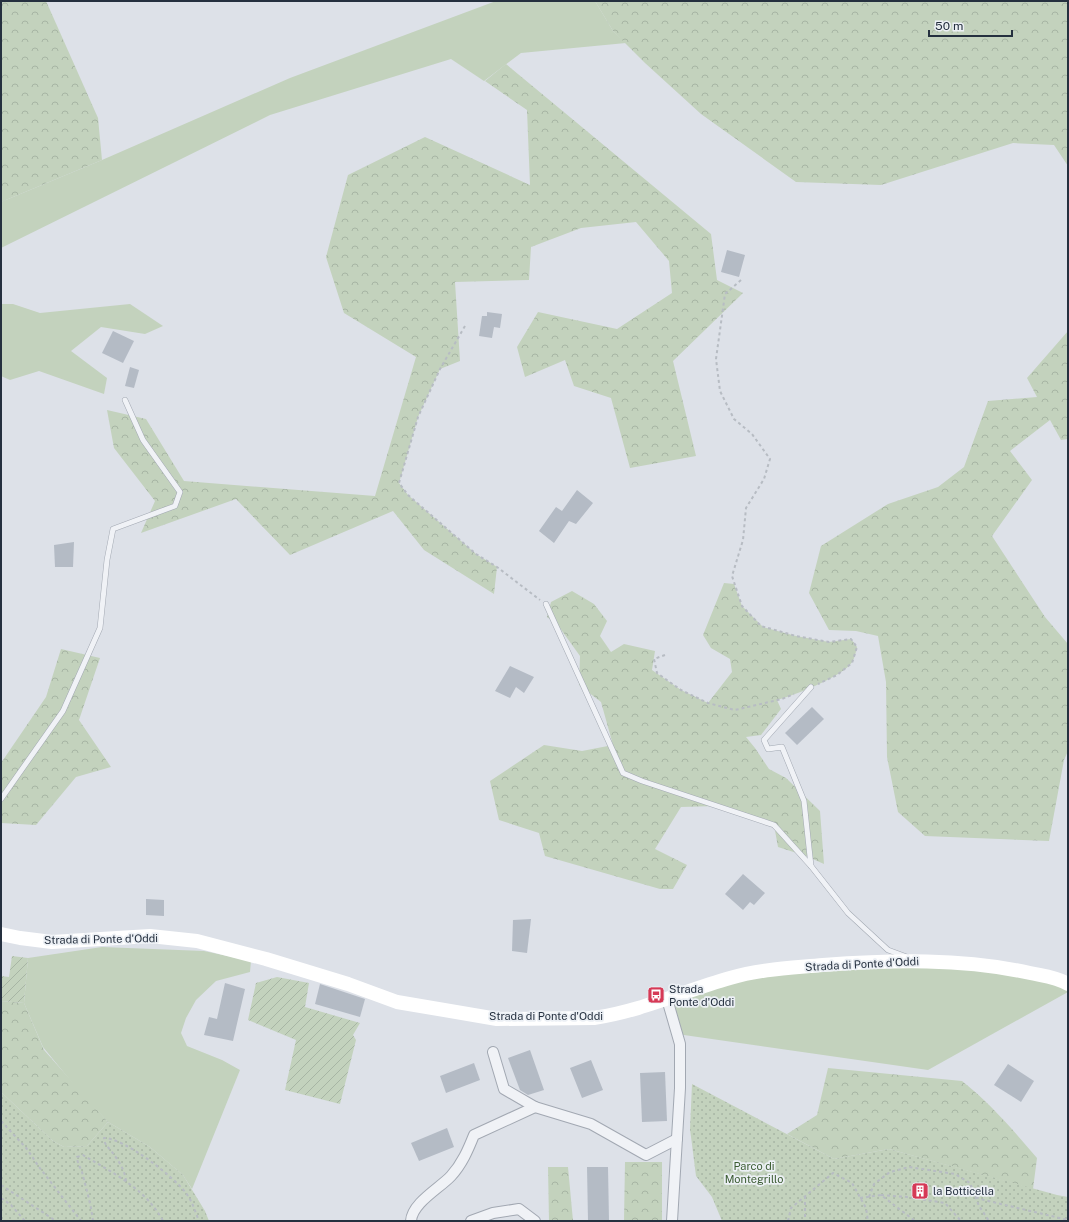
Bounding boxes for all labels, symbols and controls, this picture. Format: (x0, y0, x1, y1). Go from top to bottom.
scale bar (929, 12, 1012, 38)
text: 50 m (935, 19, 963, 33)
street label: Strada di Ponte d'Oddi (44, 932, 158, 946)
street label: Strada di Ponte d'Oddi (805, 955, 919, 973)
place label: Strada Ponte d'Oddi (669, 983, 734, 1008)
bus stop icon: Strada Ponte d'Oddi (646, 985, 666, 1005)
street label: Strada di Ponte d'Oddi (489, 1010, 603, 1022)
park label: Parco di Montegrillo (725, 1160, 783, 1185)
building icon: la Botticella (910, 1181, 930, 1201)
place label: la Botticella (933, 1185, 994, 1197)

